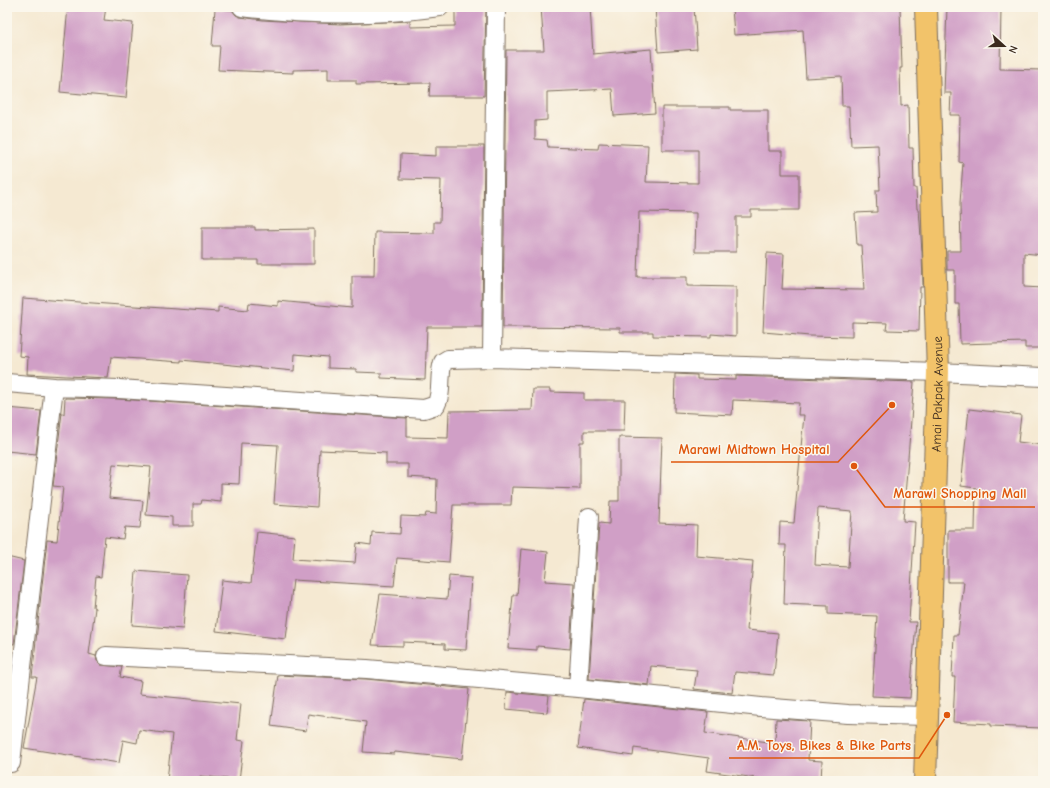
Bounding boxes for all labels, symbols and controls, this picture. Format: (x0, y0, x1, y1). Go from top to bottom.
north arrow (984, 26, 1024, 66)
text: N (1006, 44, 1020, 55)
street label: Amai Pakpak Avenue (928, 335, 946, 452)
callout: Marawi Midtown Hospital (671, 436, 838, 462)
text: Marawi Midtown Hospital (678, 441, 830, 458)
callout: Marawi Shopping Mall (885, 481, 1035, 507)
text: Marawi Shopping Mall (893, 485, 1027, 502)
callout: A.M. Toys, Bikes & Bike Parts (729, 732, 919, 758)
text: A.M. Toys, Bikes & Bike Parts (737, 737, 911, 754)

